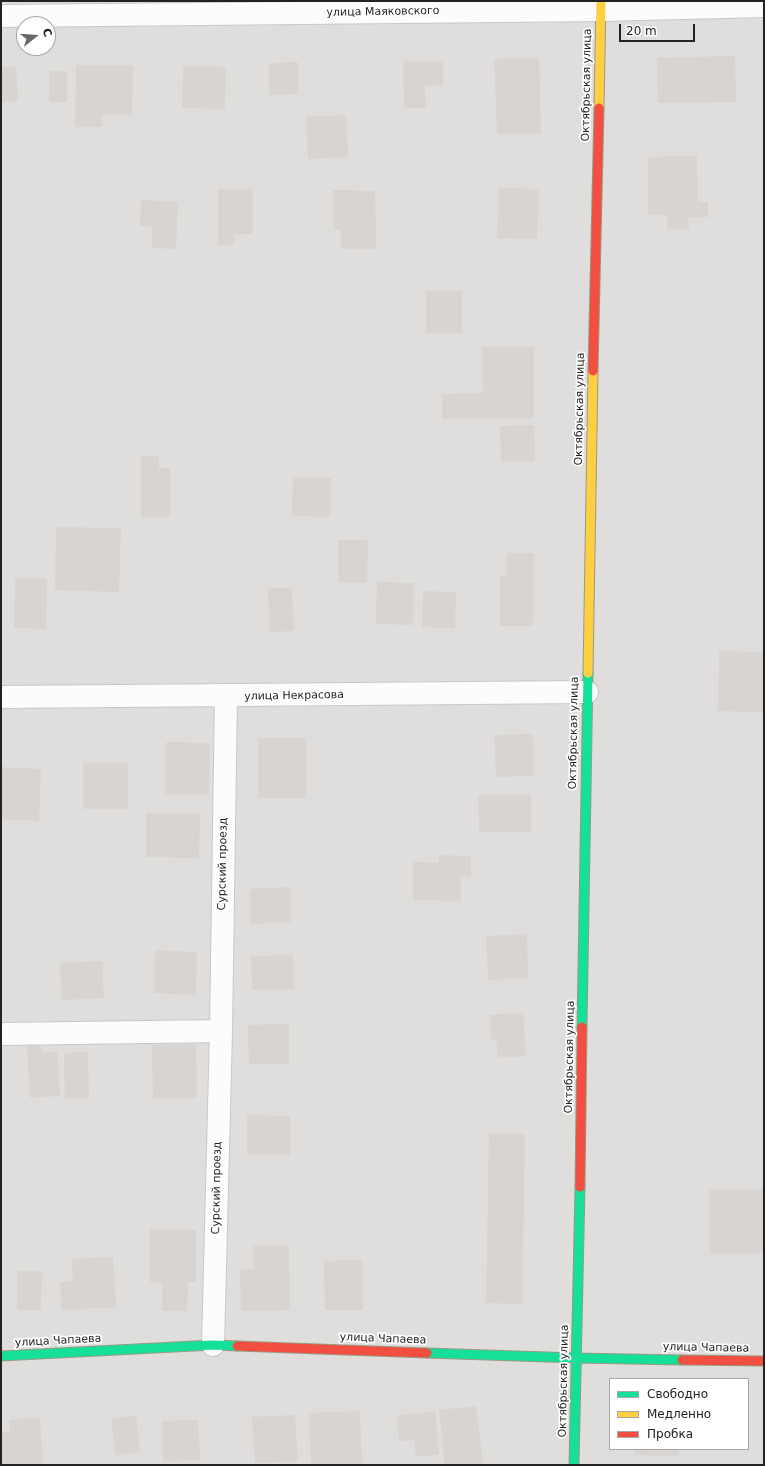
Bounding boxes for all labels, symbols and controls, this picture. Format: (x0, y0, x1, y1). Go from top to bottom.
street label: улица Маяковского (326, 4, 440, 20)
north arrow (16, 16, 56, 56)
scale bar (621, 16, 697, 42)
text: 20 m (626, 24, 657, 38)
text: С (40, 27, 54, 38)
street label: Октябрьская улица (579, 28, 595, 142)
street label: Октябрьская улица (572, 352, 588, 466)
street label: Октябрьская улица (566, 676, 582, 790)
street label: улица Некрасова (244, 689, 344, 703)
street label: Сурский проезд (216, 817, 230, 911)
street label: Октябрьская улица (562, 1000, 578, 1114)
street label: Сурский проезд (210, 1141, 224, 1235)
street label: Октябрьская улица (556, 1324, 572, 1438)
street label: улица Чапаева (339, 1331, 427, 1347)
street label: улица Чапаева (14, 1332, 102, 1350)
street label: улица Чапаева (663, 1341, 749, 1355)
legend (609, 1378, 749, 1450)
text: Свободно (647, 1387, 708, 1401)
text: Медленно (647, 1407, 711, 1421)
text: Пробка (647, 1427, 693, 1441)

